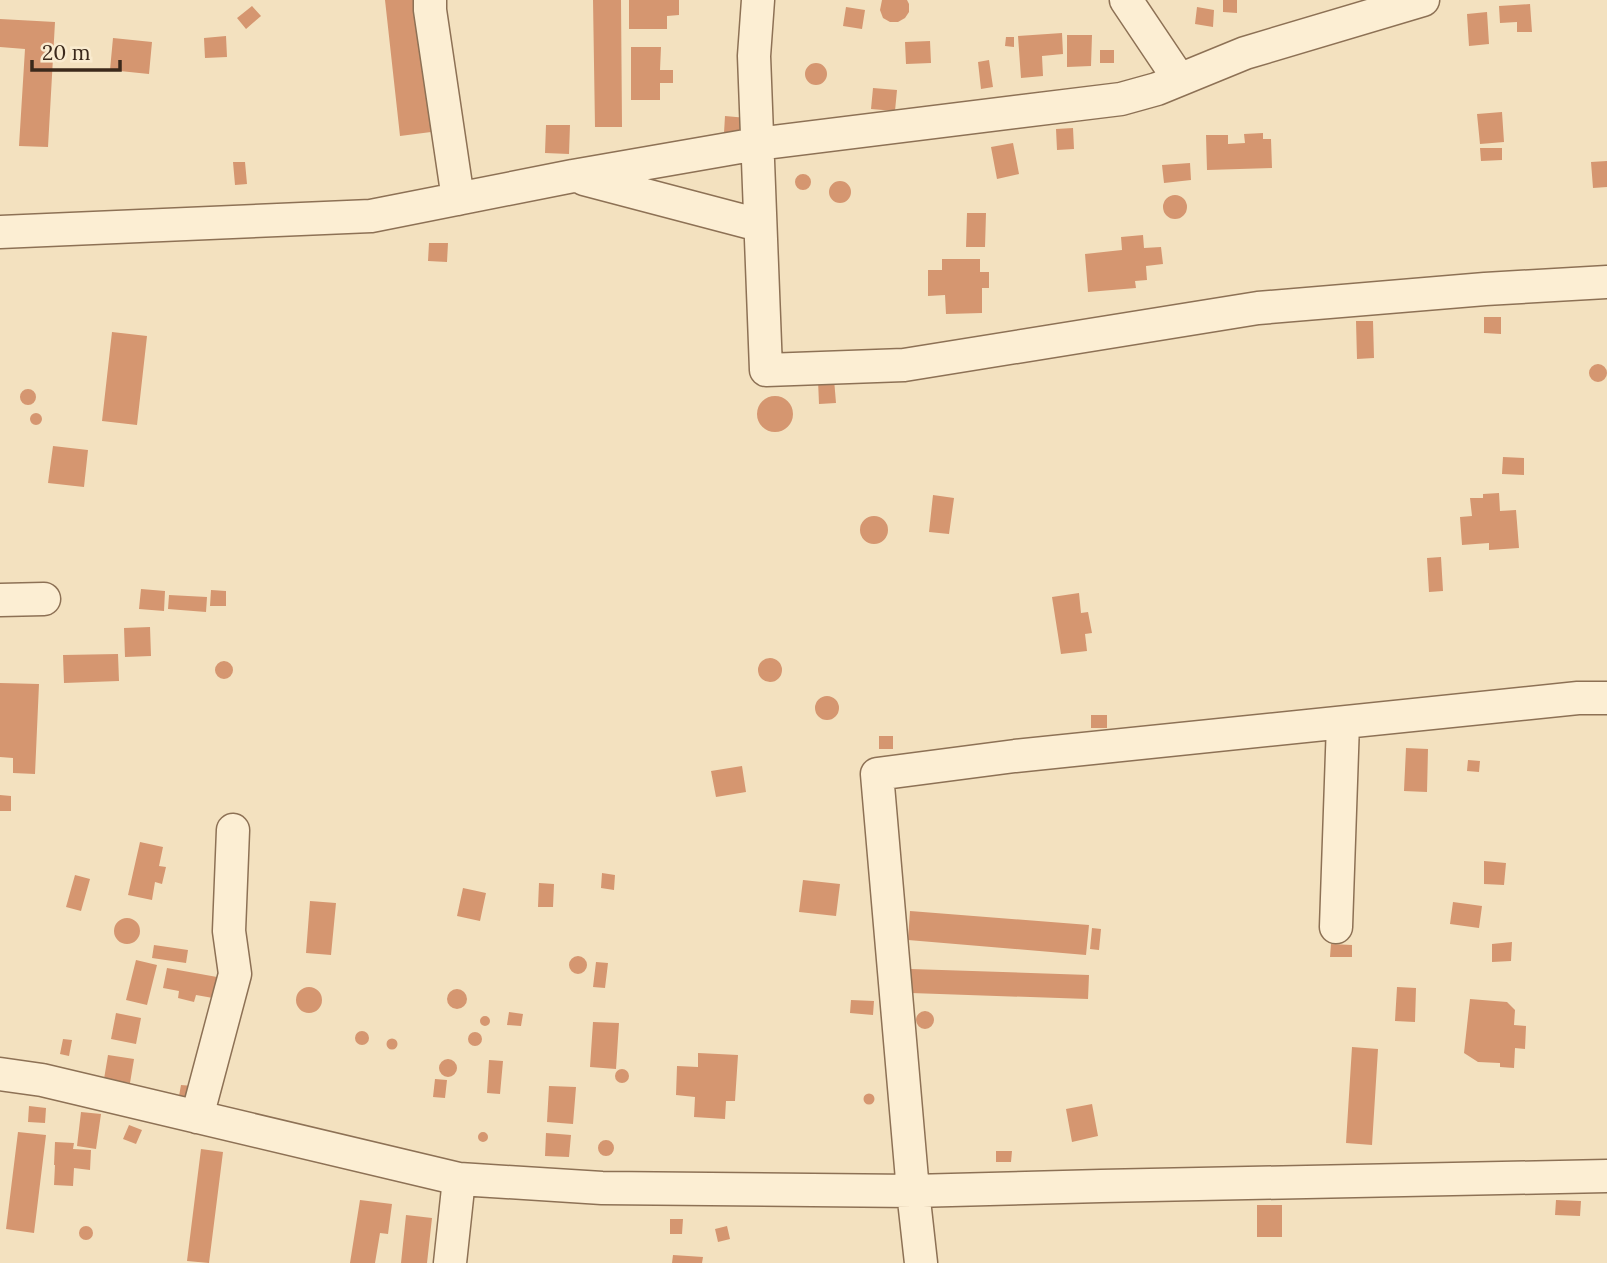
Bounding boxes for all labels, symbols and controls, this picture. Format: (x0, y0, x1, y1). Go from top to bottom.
scale bar (32, 28, 119, 72)
text: 20 m (42, 39, 91, 66)

